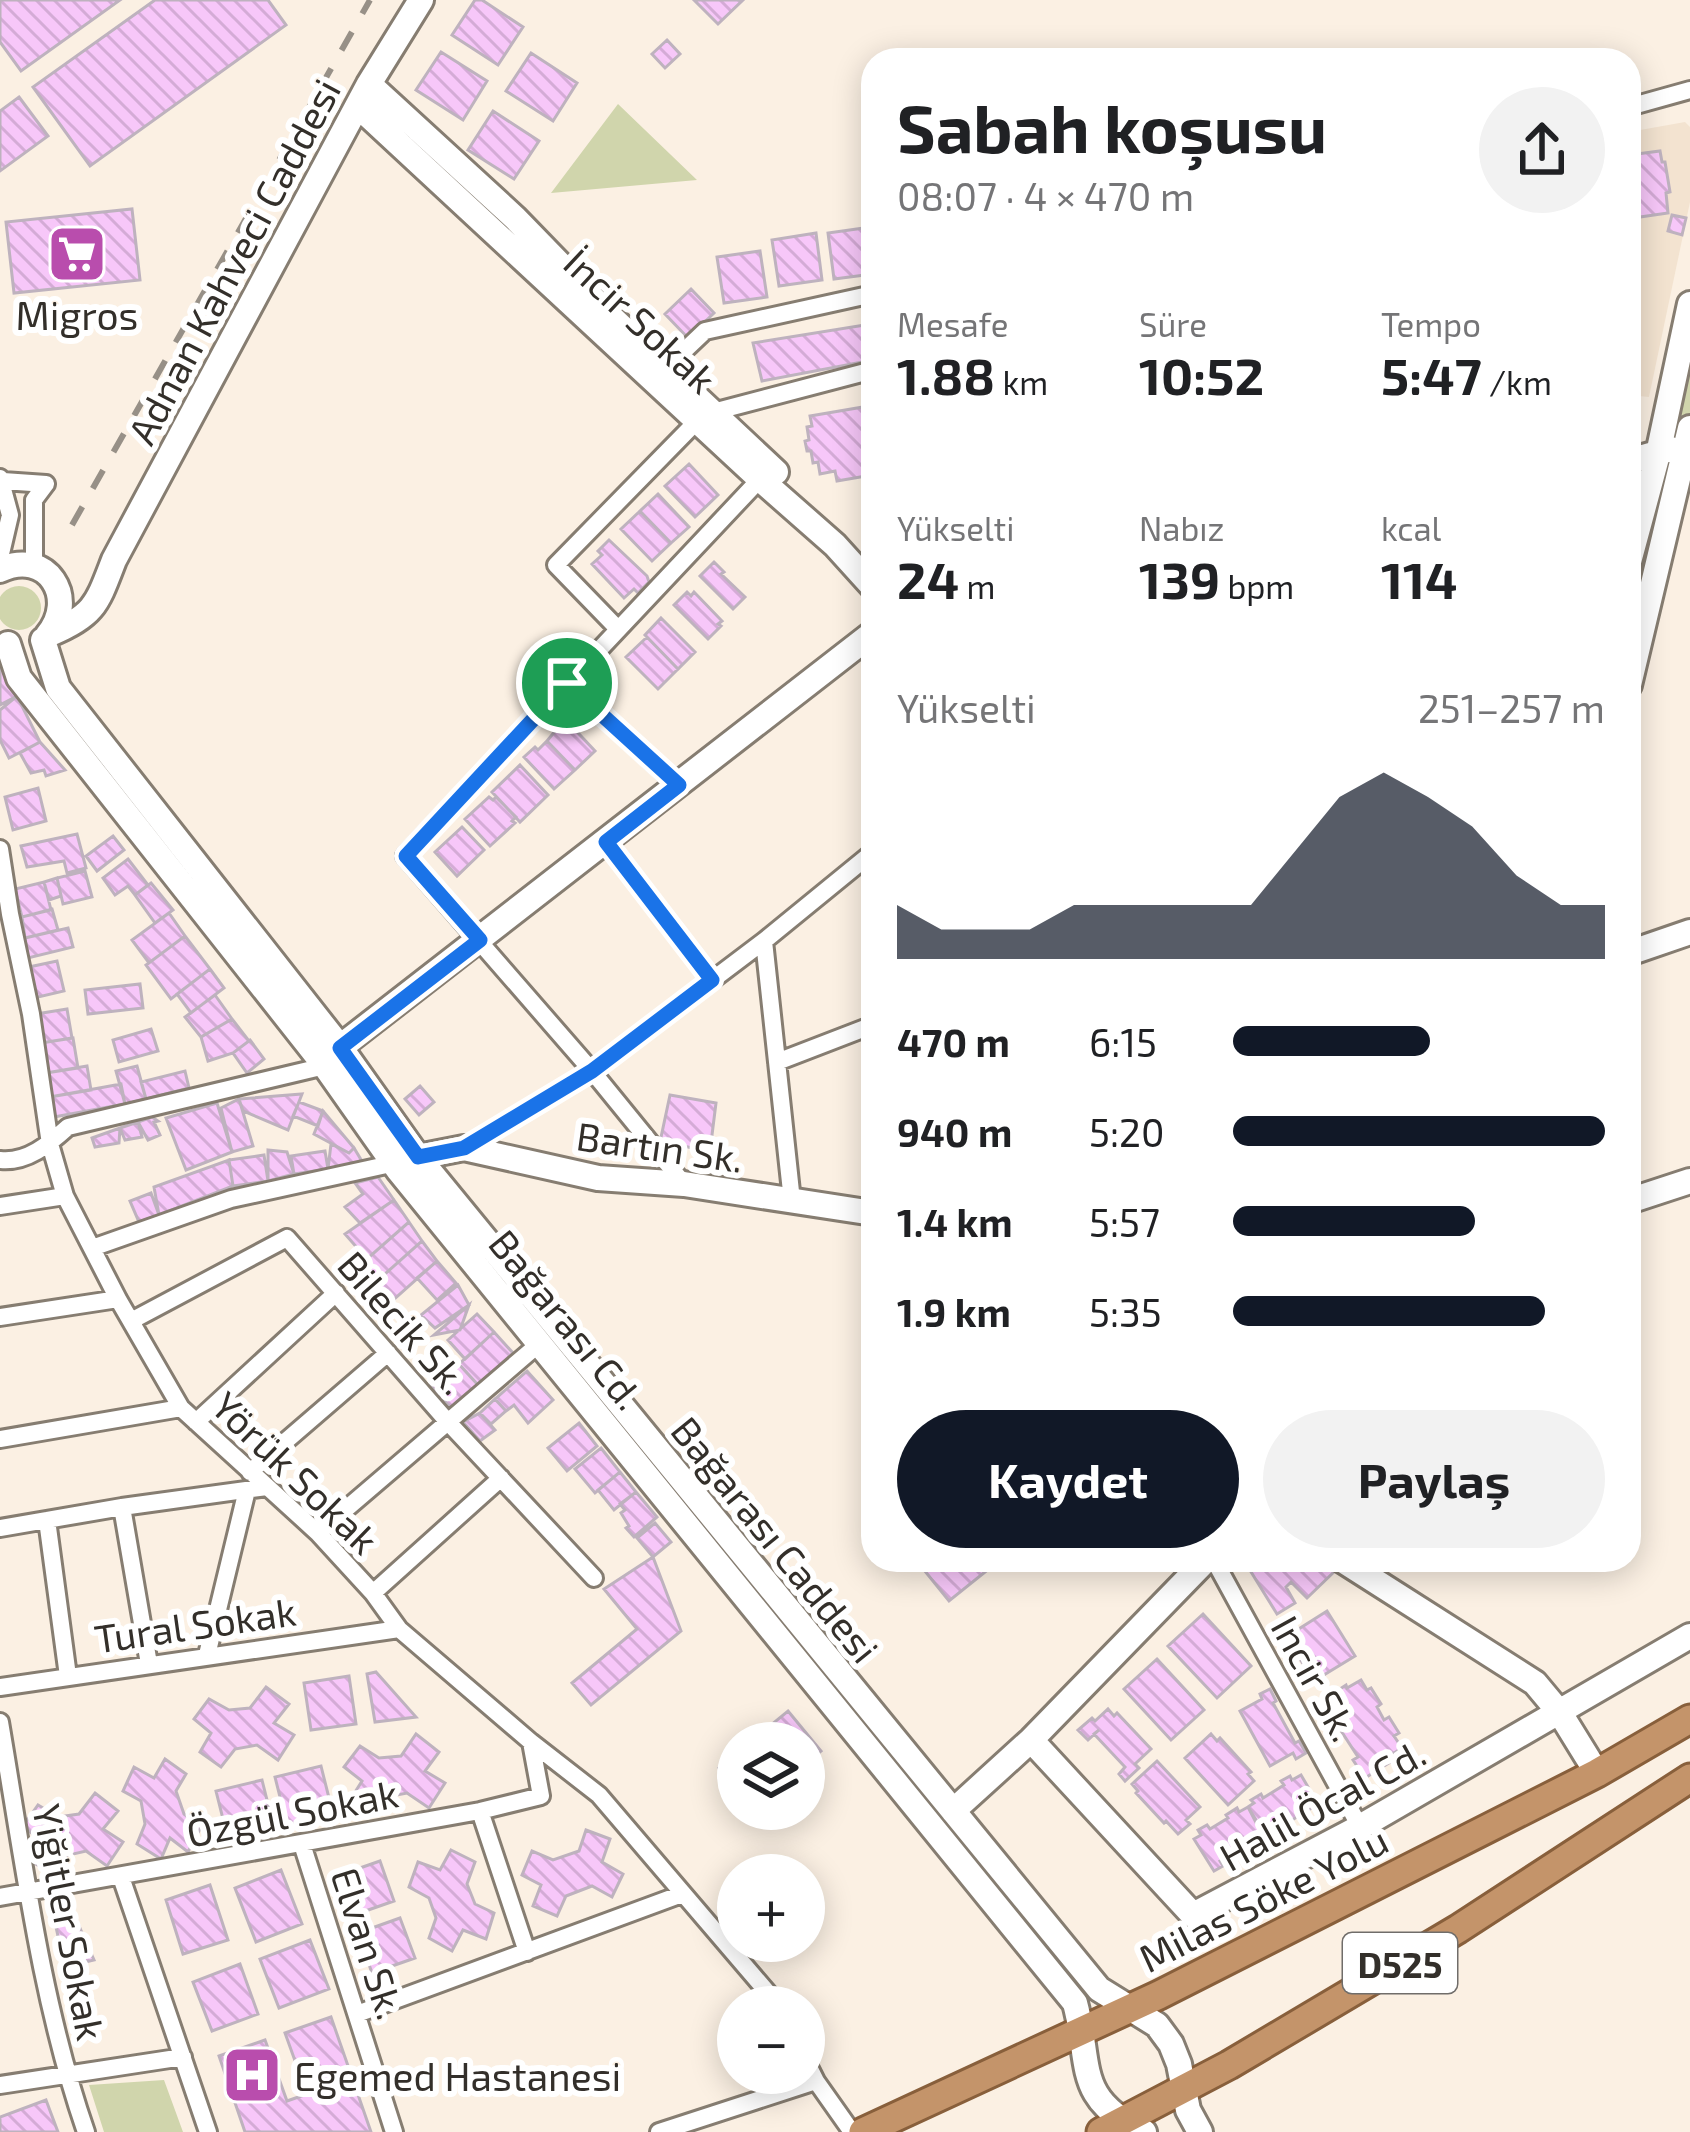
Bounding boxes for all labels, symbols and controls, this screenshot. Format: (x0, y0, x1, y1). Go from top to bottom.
street label: Adnan Kahveci Caddesi (117, 70, 349, 452)
text: Sabah koşusu (897, 87, 1327, 166)
button: share (1479, 87, 1605, 213)
text: 08:07 · 4 × 470 m (897, 172, 1194, 219)
supermarket icon: Migros (46, 223, 108, 285)
street label: İncir Sokak (555, 238, 727, 402)
place label: Migros (16, 291, 138, 338)
text: Mesafe (897, 304, 1009, 344)
text: Süre (1139, 304, 1207, 344)
text: Tempo (1381, 304, 1481, 344)
text: 1.88 (897, 344, 995, 405)
text: 10:52 (1139, 344, 1264, 405)
text: 5:47 (1381, 344, 1482, 405)
text: km (995, 362, 1048, 402)
text: /km (1482, 362, 1552, 402)
text: Yükselti (897, 508, 1014, 548)
text: Nabız (1139, 508, 1224, 548)
text: kcal (1381, 508, 1441, 548)
text: 24 (897, 548, 959, 609)
text: 139 (1139, 548, 1220, 609)
text: 114 (1381, 548, 1458, 609)
text: m (959, 566, 995, 606)
text: bpm (1220, 566, 1294, 606)
pin (516, 632, 618, 734)
icon: arrive (534, 650, 600, 716)
text: Yükselti (897, 684, 1036, 731)
text: 251–257 m (1418, 684, 1605, 731)
text: 470 m (897, 1018, 1010, 1065)
text: 6:15 (1089, 1018, 1157, 1065)
text: 940 m (897, 1108, 1012, 1155)
text: 5:20 (1089, 1108, 1165, 1155)
street label: Bartın Sk. (574, 1111, 746, 1181)
text: 1.4 km (897, 1198, 1013, 1245)
text: 5:57 (1089, 1198, 1160, 1245)
street label: Bağarası Cd. (480, 1220, 654, 1418)
street label: Bilecik Sk. (329, 1241, 479, 1403)
text: 1.9 km (897, 1288, 1011, 1335)
text: 5:35 (1089, 1288, 1162, 1335)
street label: Yörük Sokak (203, 1381, 389, 1563)
street label: Bağarası Caddesi (663, 1407, 889, 1671)
button: Kaydet (897, 1410, 1239, 1548)
button: Paylaş (1263, 1410, 1605, 1548)
street label: Tural Sokak (91, 1587, 299, 1661)
street label: Incir Sk. (1263, 1607, 1369, 1749)
map controls (717, 1722, 825, 2094)
button: layers (717, 1722, 825, 1830)
street label: Halil Öcal Cd. (1211, 1728, 1433, 1880)
street label: Özgül Sokak (182, 1768, 402, 1856)
street label: Yiğitler Sokak (24, 1800, 116, 2044)
street label: Milas Söke Yolu (1131, 1815, 1395, 1981)
button: + (717, 1854, 825, 1962)
street label: Elvan Sk. (322, 1861, 416, 2025)
road number: D525 (1343, 1933, 1457, 1993)
button: − (717, 1986, 825, 2094)
hospital icon: Egemed Hastanesi (221, 2044, 283, 2106)
place label: Egemed Hastanesi (294, 2052, 621, 2099)

